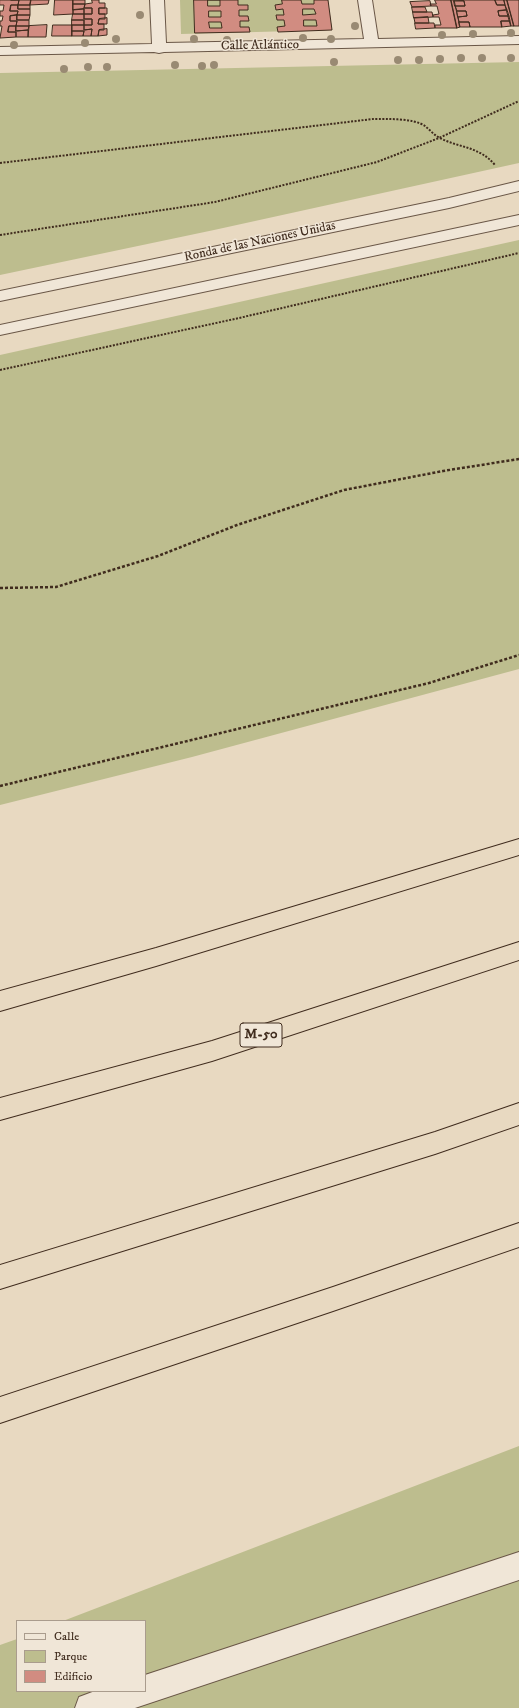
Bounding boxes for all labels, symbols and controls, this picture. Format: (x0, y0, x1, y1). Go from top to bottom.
street label: Calle Atlántico (221, 38, 299, 54)
street label: Ronda de las Naciones Unidas (183, 218, 337, 266)
road number: M-50 (240, 1023, 282, 1047)
legend (16, 1620, 146, 1692)
text: Calle (54, 1629, 79, 1644)
text: Parque (54, 1649, 87, 1664)
text: Edificio (54, 1669, 92, 1684)

